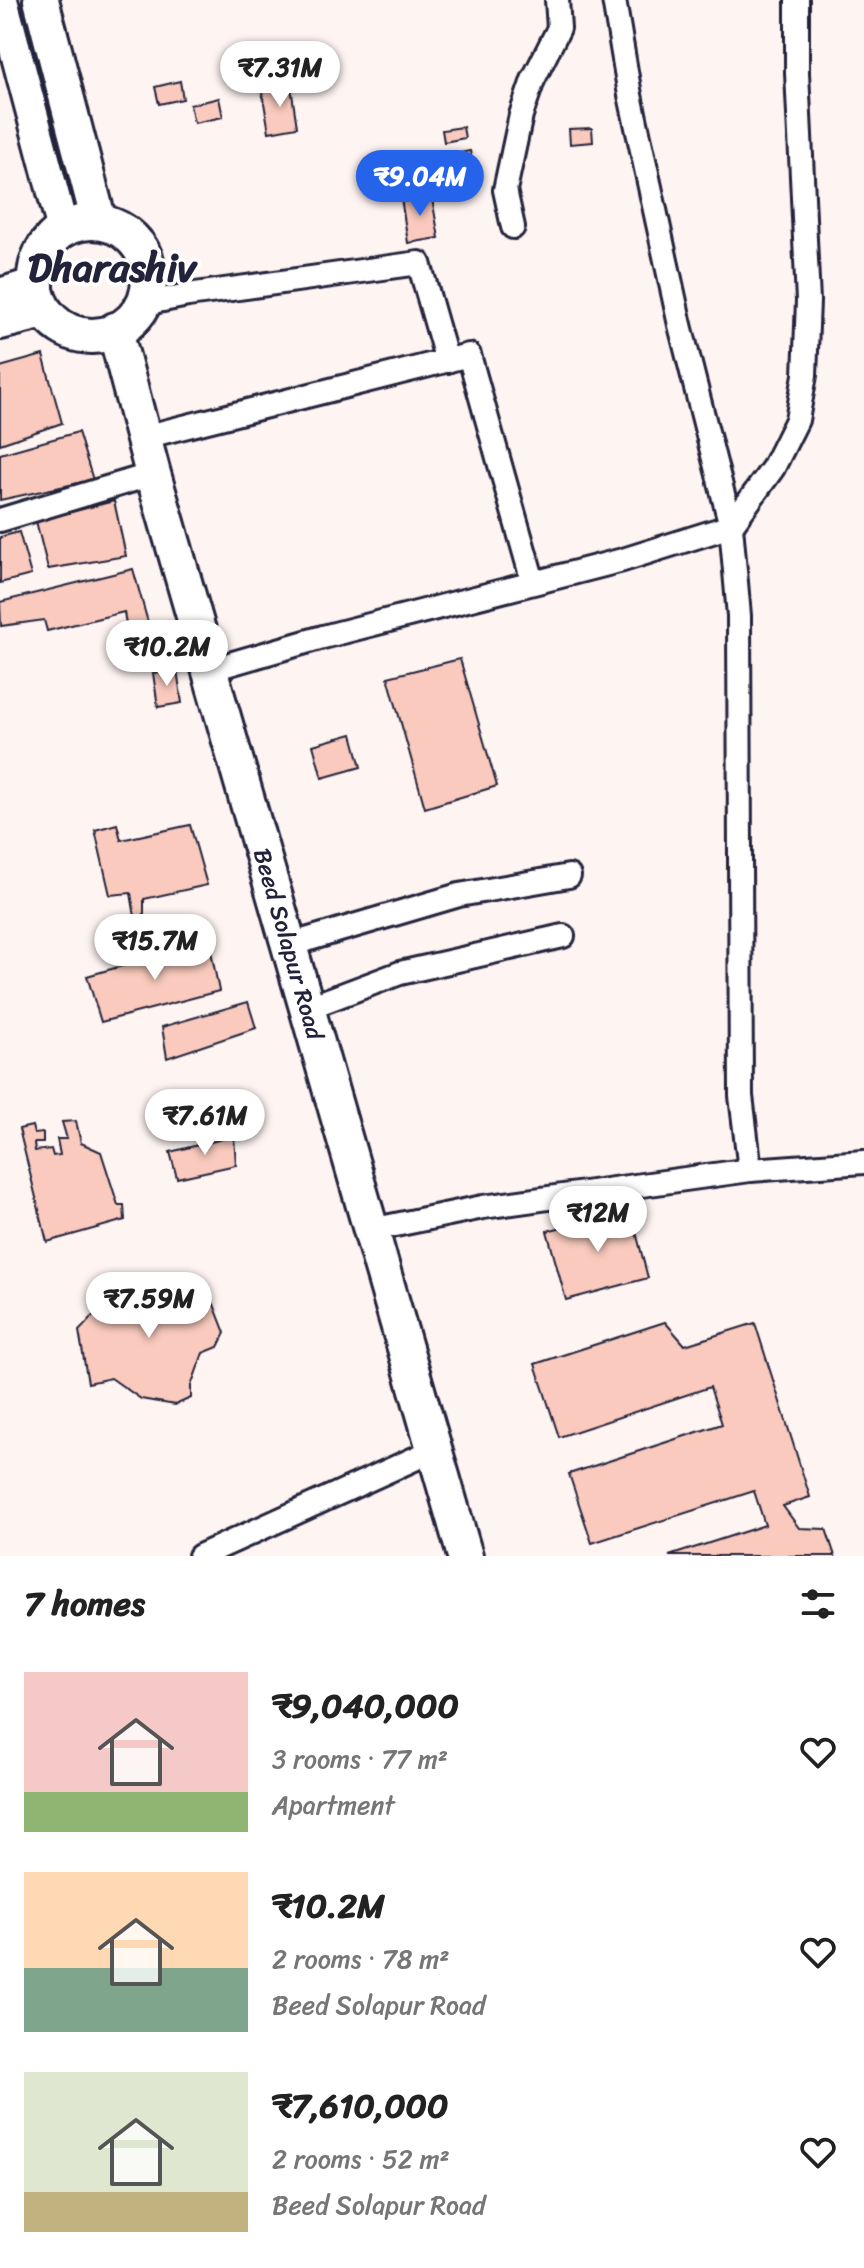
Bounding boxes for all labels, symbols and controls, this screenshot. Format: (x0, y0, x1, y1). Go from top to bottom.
pin: ₹7.31M (215, 41, 345, 109)
text: ₹7.31M (238, 44, 322, 90)
pin: ₹9.04M (355, 150, 485, 218)
text: ₹9.04M (374, 153, 466, 199)
district label: Dharashiv (28, 232, 199, 303)
pin: ₹10.2M (102, 620, 232, 688)
text: ₹10.2M (124, 623, 210, 669)
street label: Beed Solapur Road (241, 843, 336, 1046)
pin: ₹15.7M (90, 914, 220, 982)
text: ₹15.7M (112, 917, 198, 963)
pin: ₹7.61M (140, 1089, 270, 1157)
text: ₹7.61M (163, 1092, 247, 1138)
pin: ₹12M (551, 1186, 645, 1254)
text: ₹12M (567, 1189, 629, 1235)
pin: ₹7.59M (84, 1272, 214, 1340)
text: ₹7.59M (104, 1275, 194, 1321)
text: 7 homes (24, 1574, 145, 1634)
icon: filters (796, 1582, 840, 1626)
text: ₹9,040,000 (272, 1676, 459, 1736)
icon: home (88, 1704, 184, 1800)
icon: heart (796, 1730, 840, 1774)
text: 3 rooms · 77 m² (272, 1736, 448, 1782)
text: Apartment (272, 1782, 395, 1828)
text: ₹10.2M (272, 1876, 385, 1936)
icon: home (88, 1904, 184, 2000)
icon: heart (796, 1930, 840, 1974)
text: 2 rooms · 78 m² (272, 1936, 449, 1982)
text: Beed Solapur Road (272, 1982, 486, 2028)
text: ₹7,610,000 (272, 2076, 449, 2136)
icon: home (88, 2104, 184, 2200)
icon: heart (796, 2130, 840, 2174)
text: 2 rooms · 52 m² (272, 2136, 450, 2182)
text: Beed Solapur Road (272, 2182, 486, 2228)

